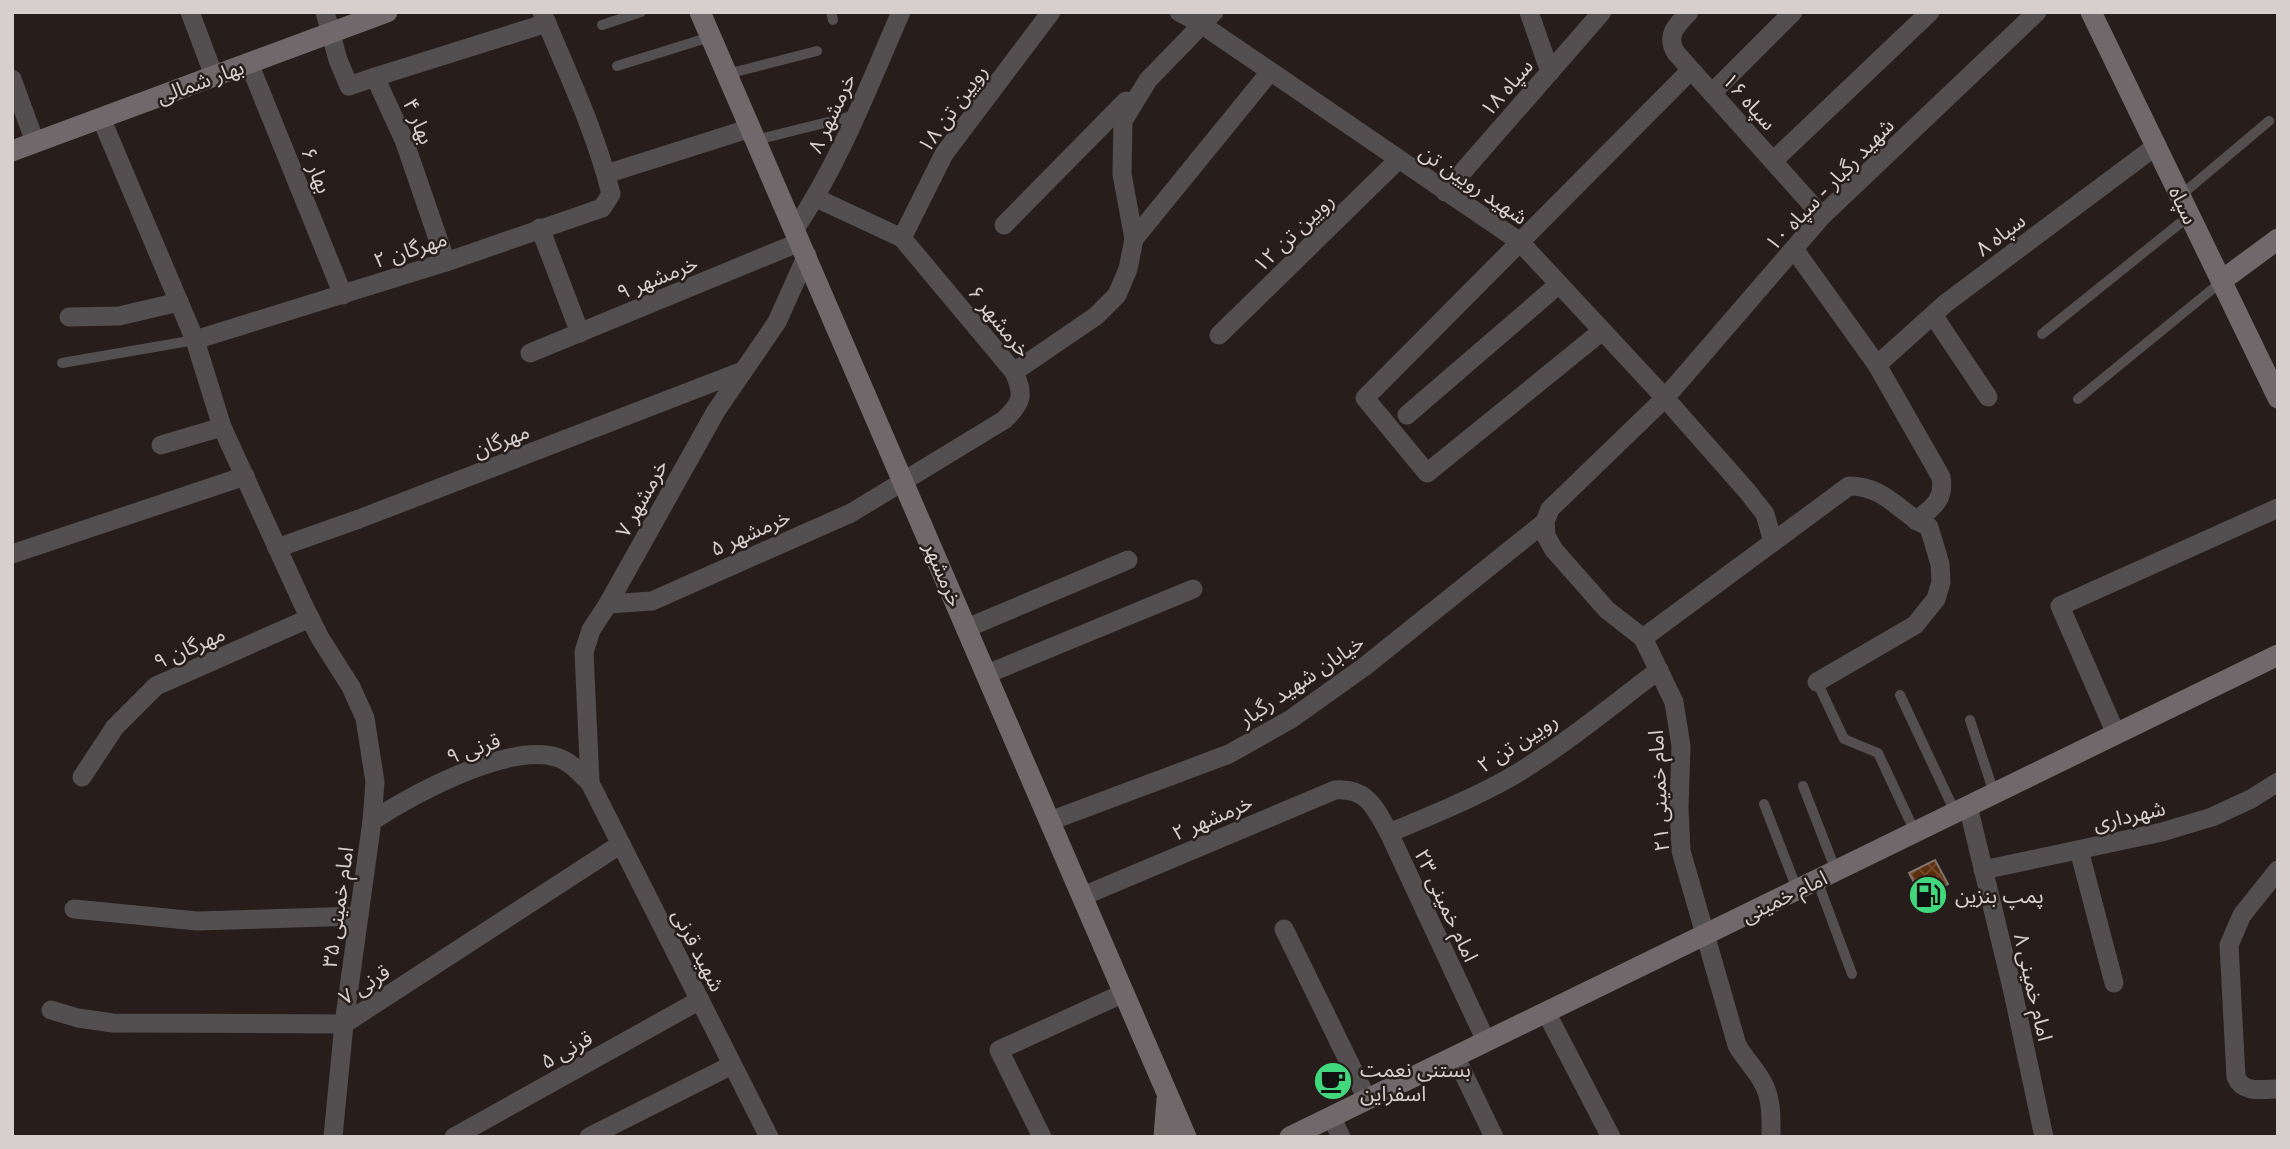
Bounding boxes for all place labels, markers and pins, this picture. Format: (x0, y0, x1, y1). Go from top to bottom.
fuel station icon: پمپ بنزین (1907, 874, 1949, 916)
place label: پمپ بنزین (1955, 882, 2044, 910)
place label: بستنی نعمت اسفراین (1360, 1056, 1471, 1106)
cafe icon: بستنی نعمت اسفراین (1312, 1060, 1354, 1102)

